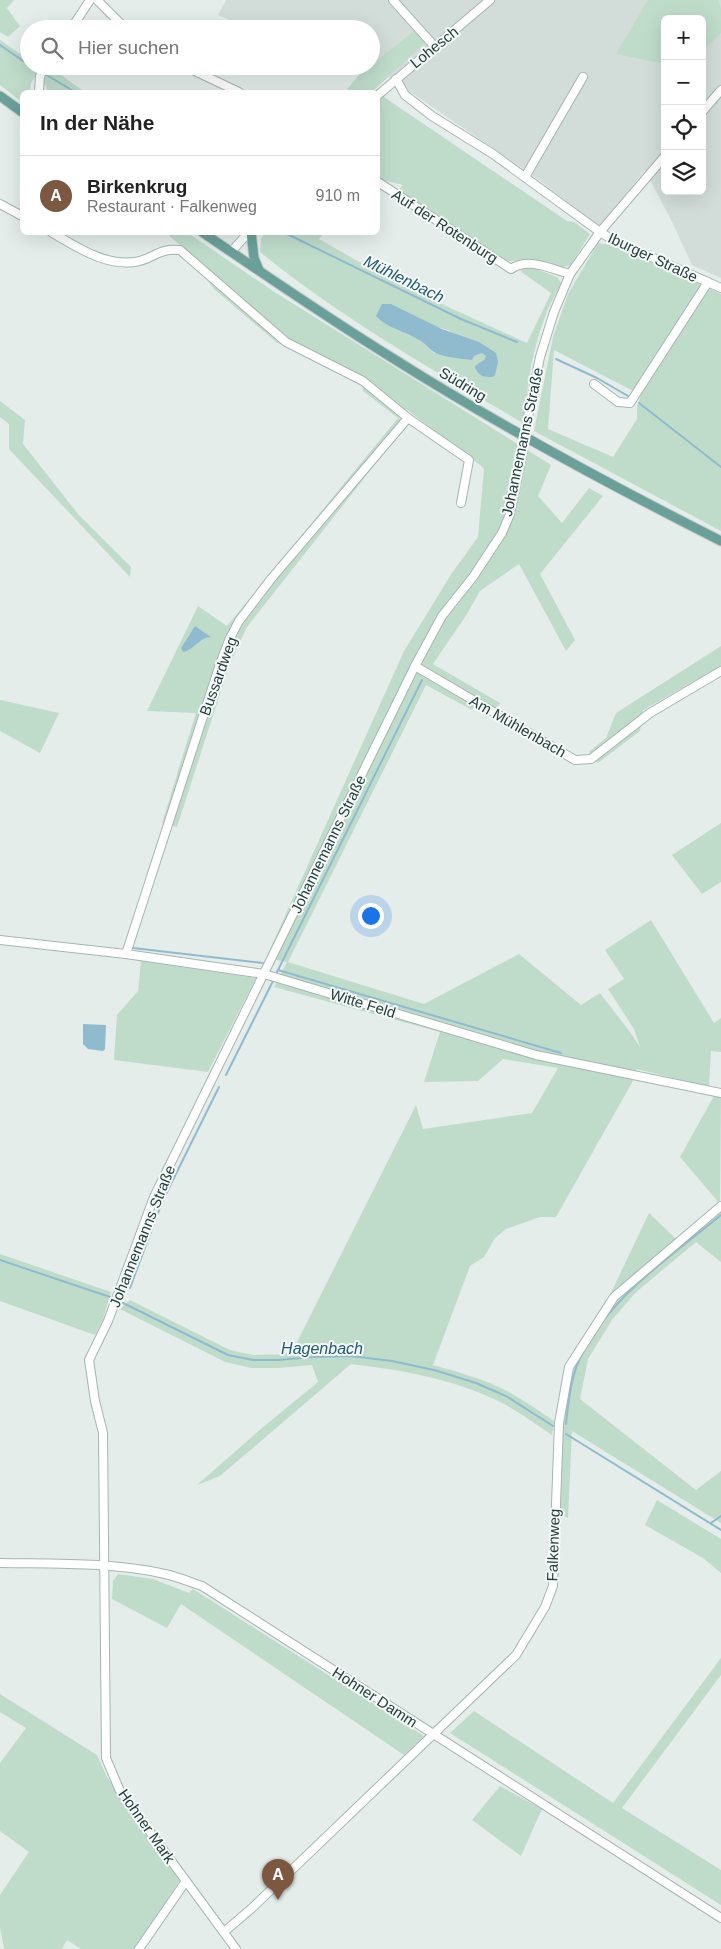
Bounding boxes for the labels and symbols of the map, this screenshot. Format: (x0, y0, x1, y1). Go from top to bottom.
street label: Lohesch (407, 23, 461, 71)
street label: Auf der Rotenburg (389, 185, 501, 267)
street label: Iburger Straße (606, 229, 700, 285)
water label: Mühlenbach (361, 252, 447, 306)
street label: Südring (436, 363, 490, 405)
street label: Johannemanns Straße (498, 366, 546, 518)
street label: Bussardweg (196, 634, 240, 718)
street label: Am Mühlenbach (467, 692, 569, 760)
street label: Johannemanns Straße (287, 772, 369, 916)
your location (358, 903, 384, 929)
street label: Witte Feld (328, 985, 398, 1021)
street label: Johannemanns Straße (106, 1162, 178, 1310)
water label: Hagenbach (281, 1340, 363, 1357)
street label: Falkenweg (543, 1508, 563, 1582)
street label: Hohner Damm (329, 1663, 421, 1731)
street label: Hohner Mark (115, 1786, 179, 1867)
pin: A (262, 1859, 294, 1900)

